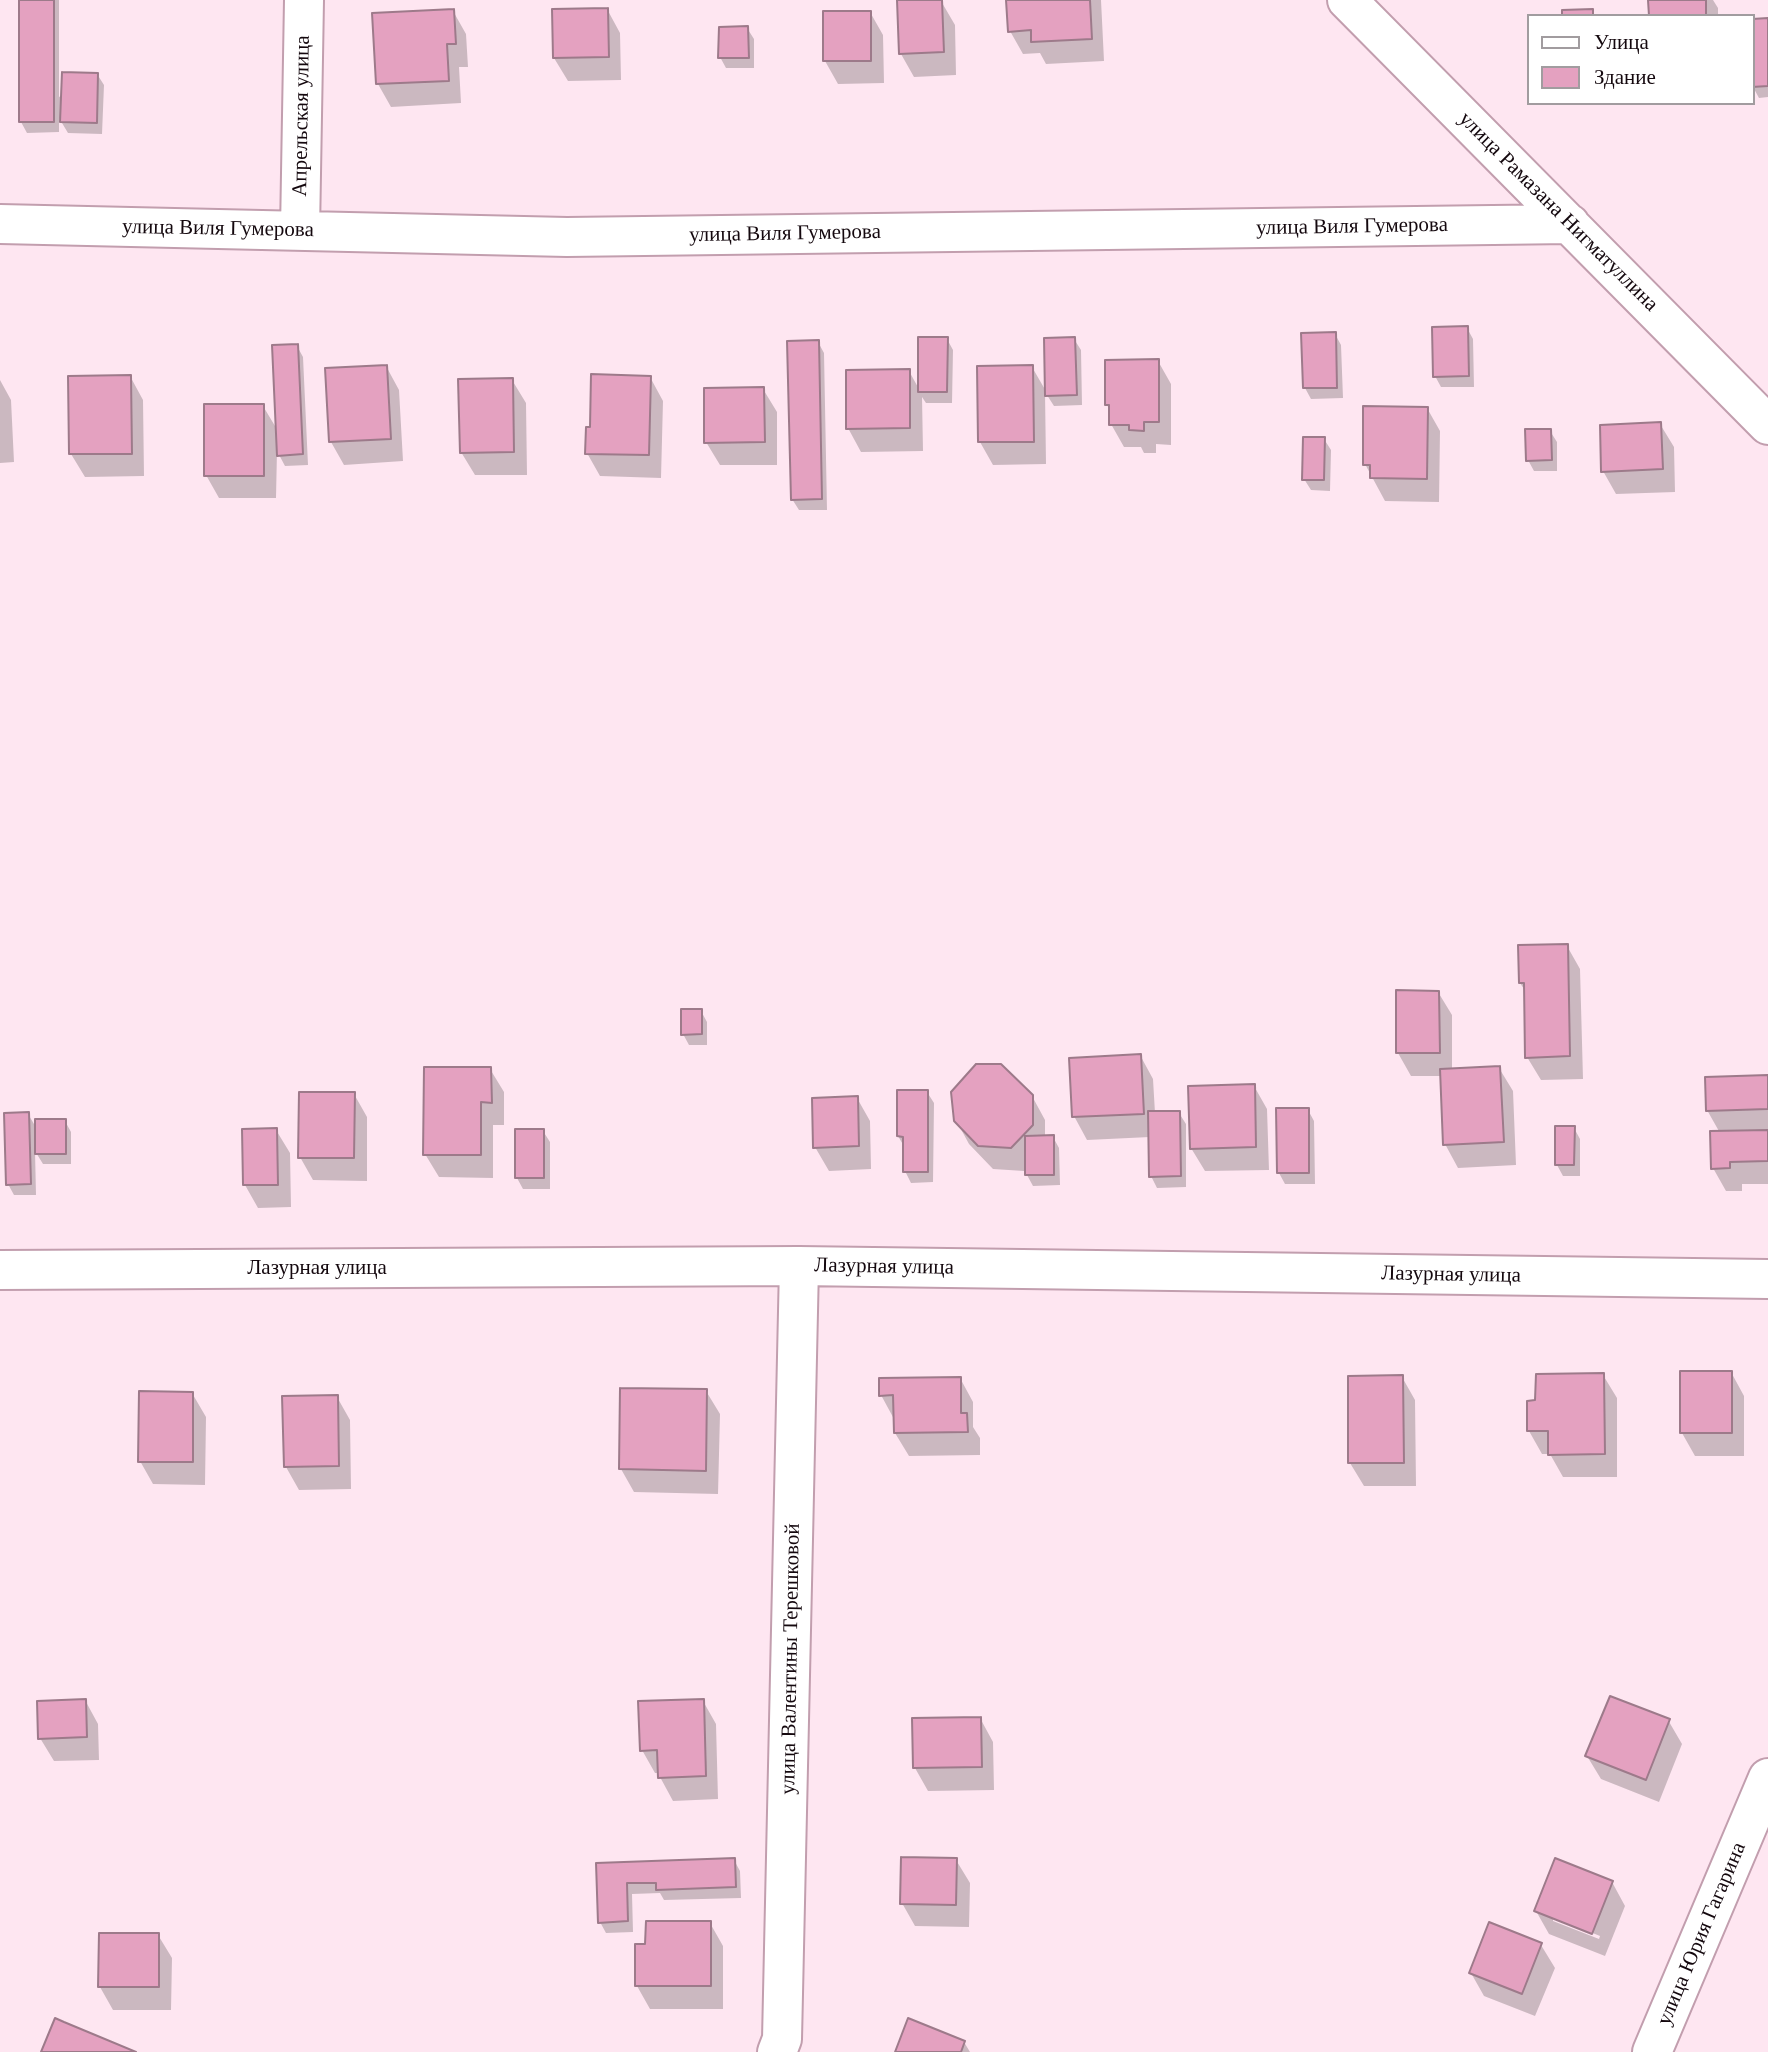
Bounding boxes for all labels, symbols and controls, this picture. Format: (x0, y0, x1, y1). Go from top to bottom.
legend (1526, 14, 1754, 105)
text: Улица (1594, 30, 1649, 54)
street label: Апрельская улица (288, 35, 316, 197)
text: Здание (1594, 65, 1656, 89)
street label: улица Рамазана Нигматуллина (1453, 107, 1663, 317)
street label: улица Виля Гумерова (1256, 213, 1448, 241)
street label: улица Виля Гумерова (122, 215, 314, 243)
street label: улица Виля Гумерова (689, 220, 881, 248)
street label: Лазурная улица (814, 1253, 954, 1281)
street label: Лазурная улица (247, 1255, 387, 1281)
street label: Лазурная улица (1381, 1261, 1521, 1289)
street label: улица Валентины Терешковой (776, 1523, 806, 1795)
street label: улица Юрия Гагарина (1652, 1839, 1752, 2029)

